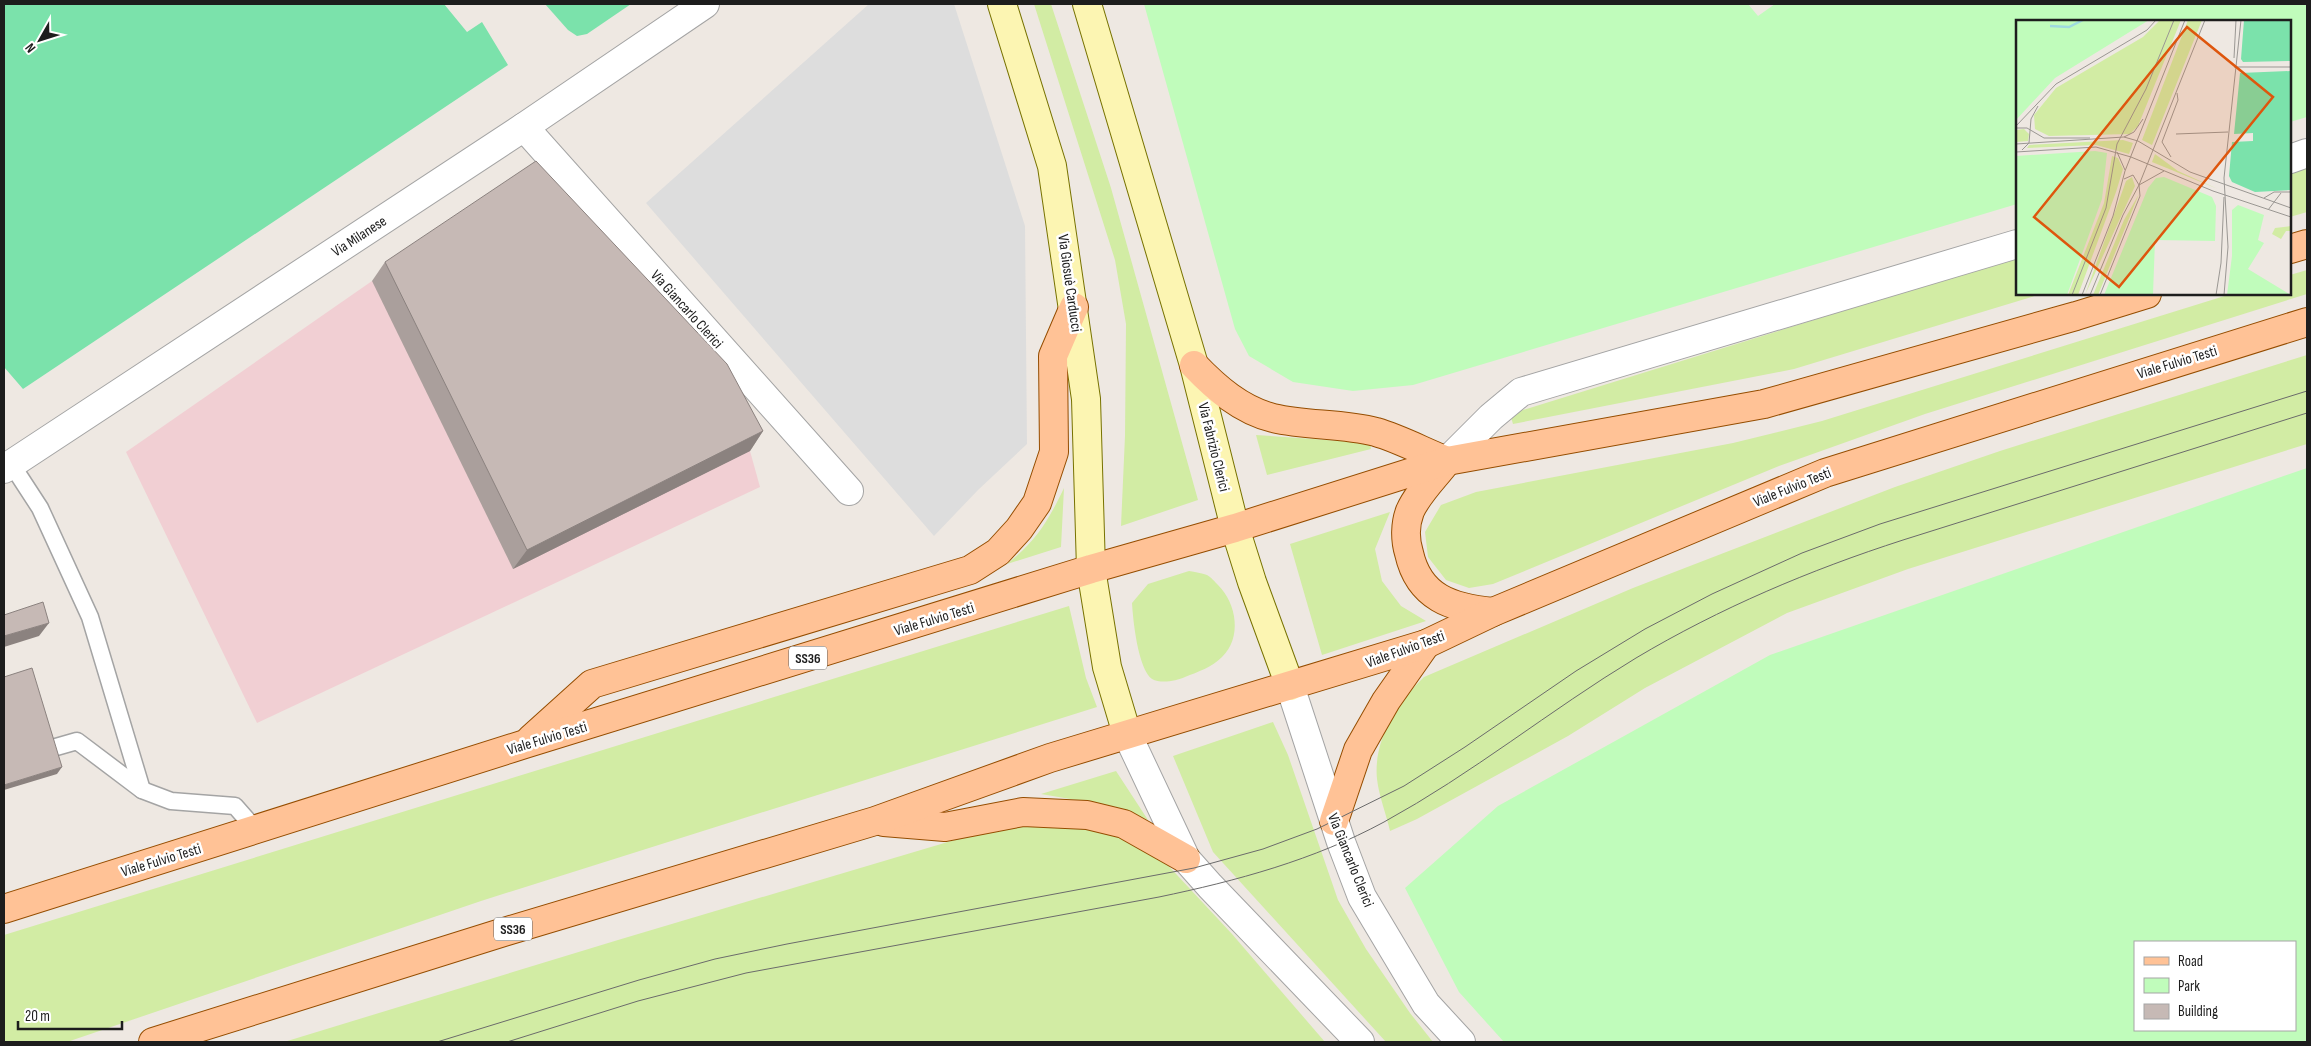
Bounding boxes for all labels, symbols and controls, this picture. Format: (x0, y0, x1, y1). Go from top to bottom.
north arrow (15, 15, 65, 65)
inset map (2016, 20, 2291, 295)
text: N (21, 40, 39, 56)
street label: Via Milanese (328, 212, 390, 261)
street label: Via Giosuè Carducci (1053, 233, 1086, 333)
street label: Via Giancarlo Clerici (646, 266, 727, 353)
street label: Viale Fulvio Testi (2135, 341, 2219, 384)
street label: Via Fabrizio Clerici (1193, 401, 1234, 494)
street label: Viale Fulvio Testi (1750, 463, 1834, 512)
street label: Viale Fulvio Testi (892, 598, 976, 641)
street label: Viale Fulvio Testi (1363, 626, 1447, 672)
road number: SS36 (789, 646, 827, 670)
street label: Viale Fulvio Testi (505, 717, 589, 760)
street label: Via Giancarlo Clerici (1323, 811, 1378, 910)
street label: Viale Fulvio Testi (119, 839, 203, 882)
road number: SS36 (494, 918, 532, 941)
legend (2134, 941, 2296, 1031)
text: Road (2178, 952, 2203, 971)
text: Park (2178, 977, 2200, 996)
scale bar (18, 998, 121, 1030)
text: Building (2178, 1002, 2218, 1021)
text: 20 m (25, 1007, 50, 1026)

